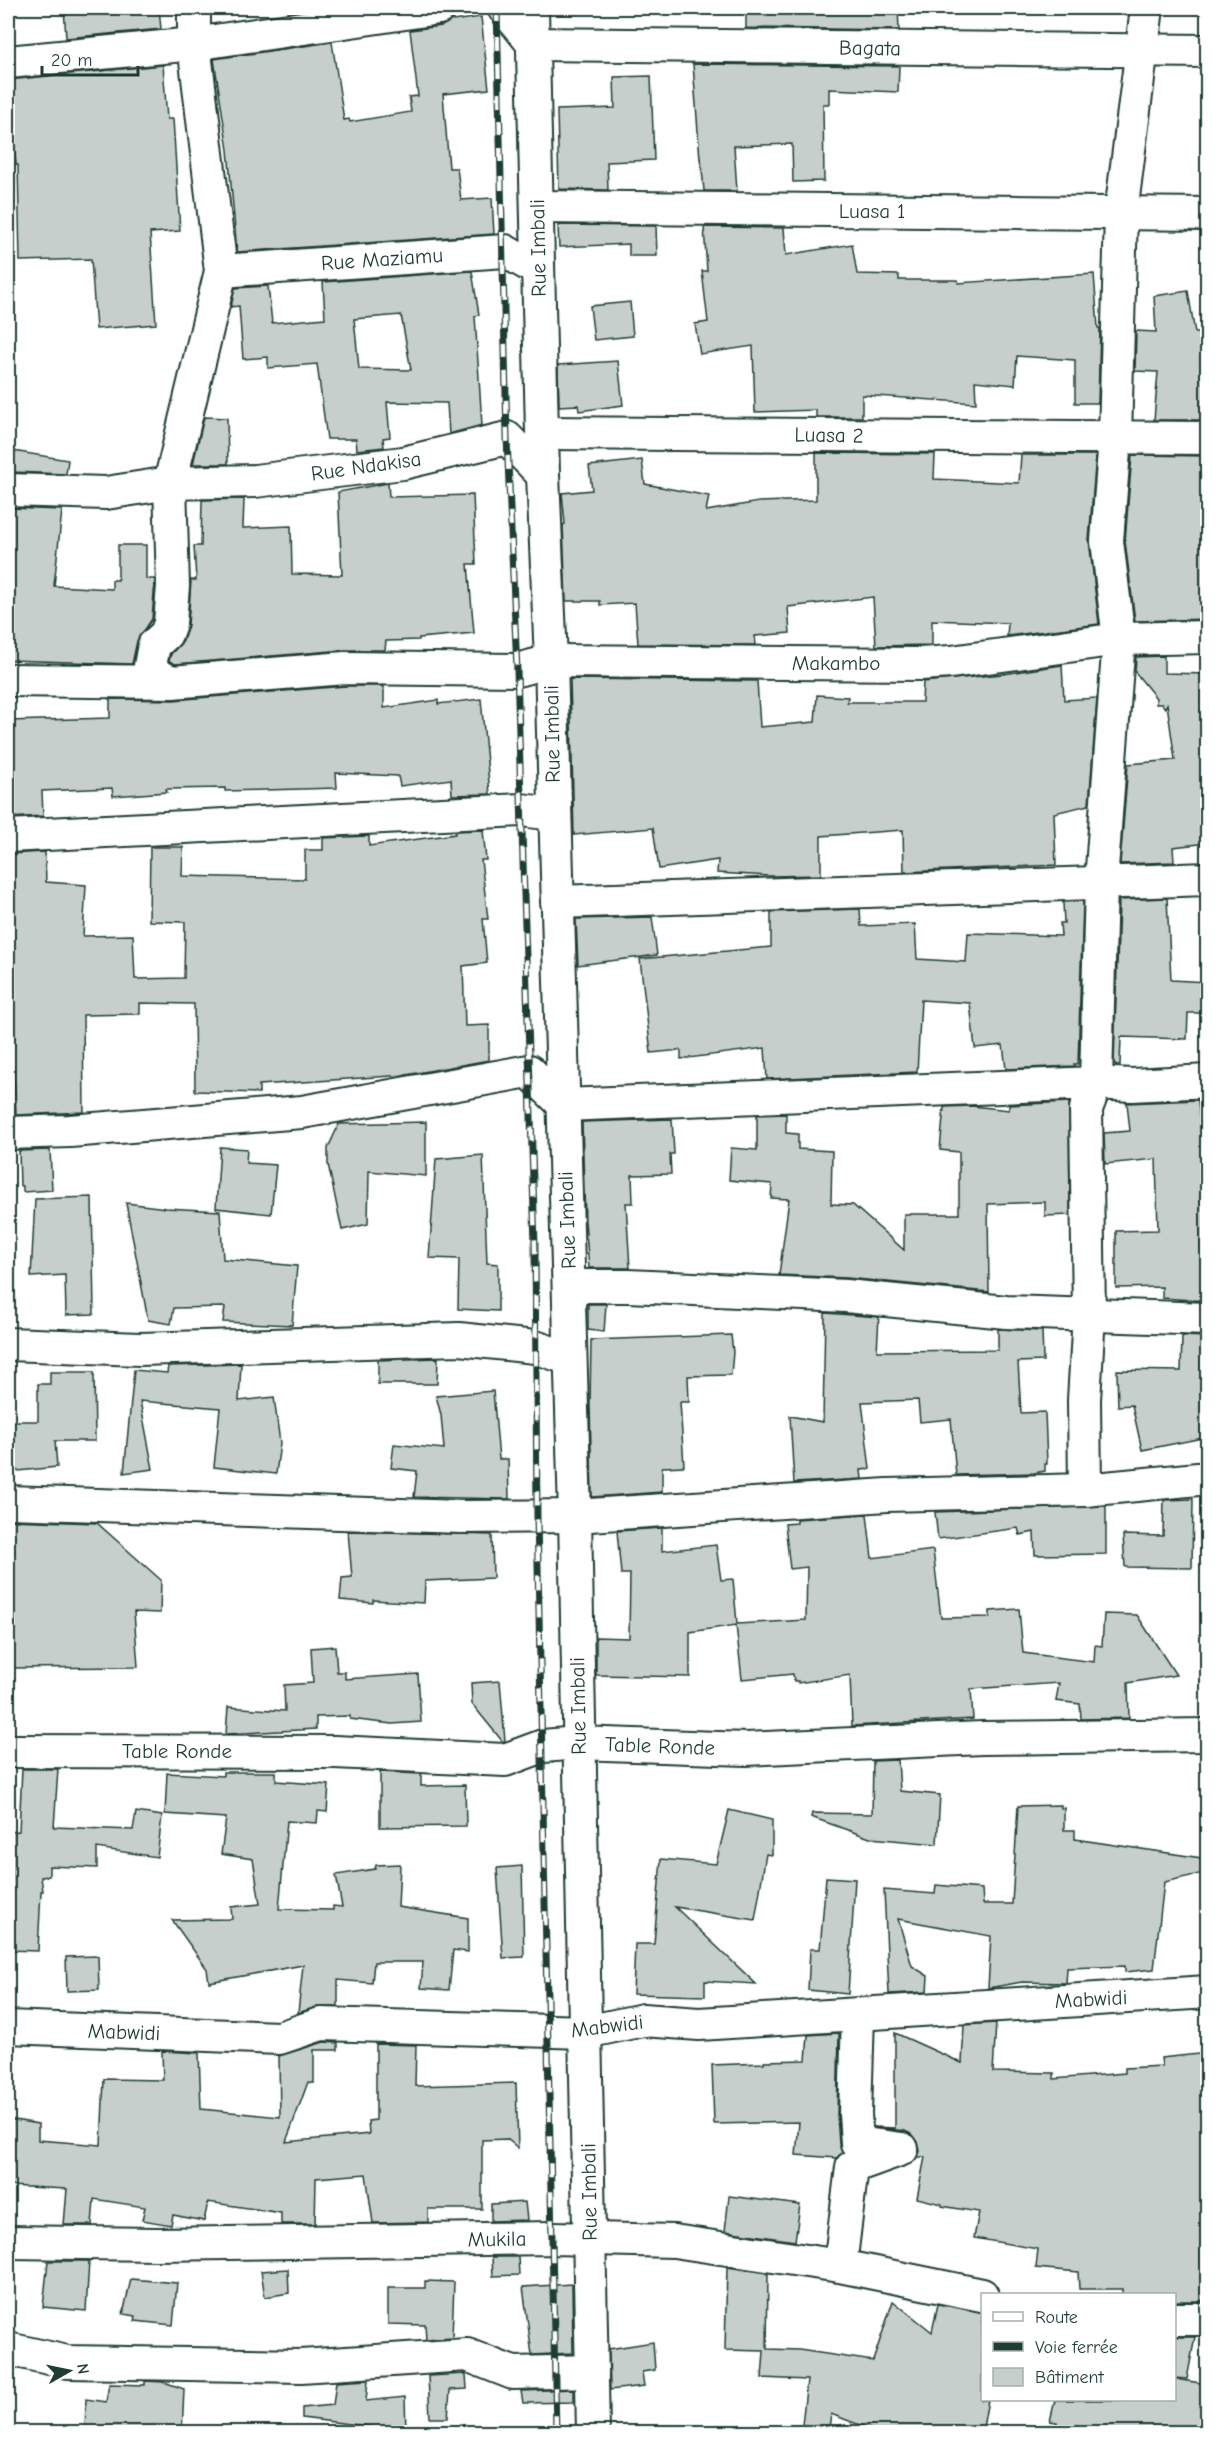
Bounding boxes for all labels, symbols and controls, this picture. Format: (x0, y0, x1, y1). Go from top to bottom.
street label: Bagata (839, 35, 901, 61)
scale bar (42, 39, 138, 77)
text: 20 m (51, 50, 92, 71)
street label: Rue Imbali (525, 199, 551, 297)
street label: Luasa 1 (839, 199, 905, 223)
street label: Rue Maziamu (320, 243, 444, 275)
street label: Luasa 2 (794, 422, 864, 448)
street label: Rue Ndakisa (309, 446, 423, 486)
street label: Makambo (792, 651, 880, 675)
street label: Rue Imbali (539, 685, 565, 783)
street label: Rue Imbali (553, 1171, 581, 1269)
street label: Rue Imbali (565, 1657, 591, 1755)
street label: Table Ronde (605, 1732, 715, 1760)
street label: Table Ronde (122, 1739, 232, 1763)
street label: Mabwidi (1054, 1985, 1128, 2013)
street label: Mabwidi (569, 2010, 645, 2042)
street label: Mabwidi (87, 2019, 161, 2045)
street label: Rue Imbali (576, 2143, 602, 2241)
street label: Mukila (467, 2226, 527, 2252)
legend (981, 2293, 1176, 2401)
text: Route (1035, 2307, 1078, 2328)
text: Voie ferrée (1035, 2337, 1118, 2358)
north arrow (39, 2341, 99, 2401)
text: N (73, 2362, 93, 2375)
text: Bâtiment (1035, 2367, 1105, 2388)

